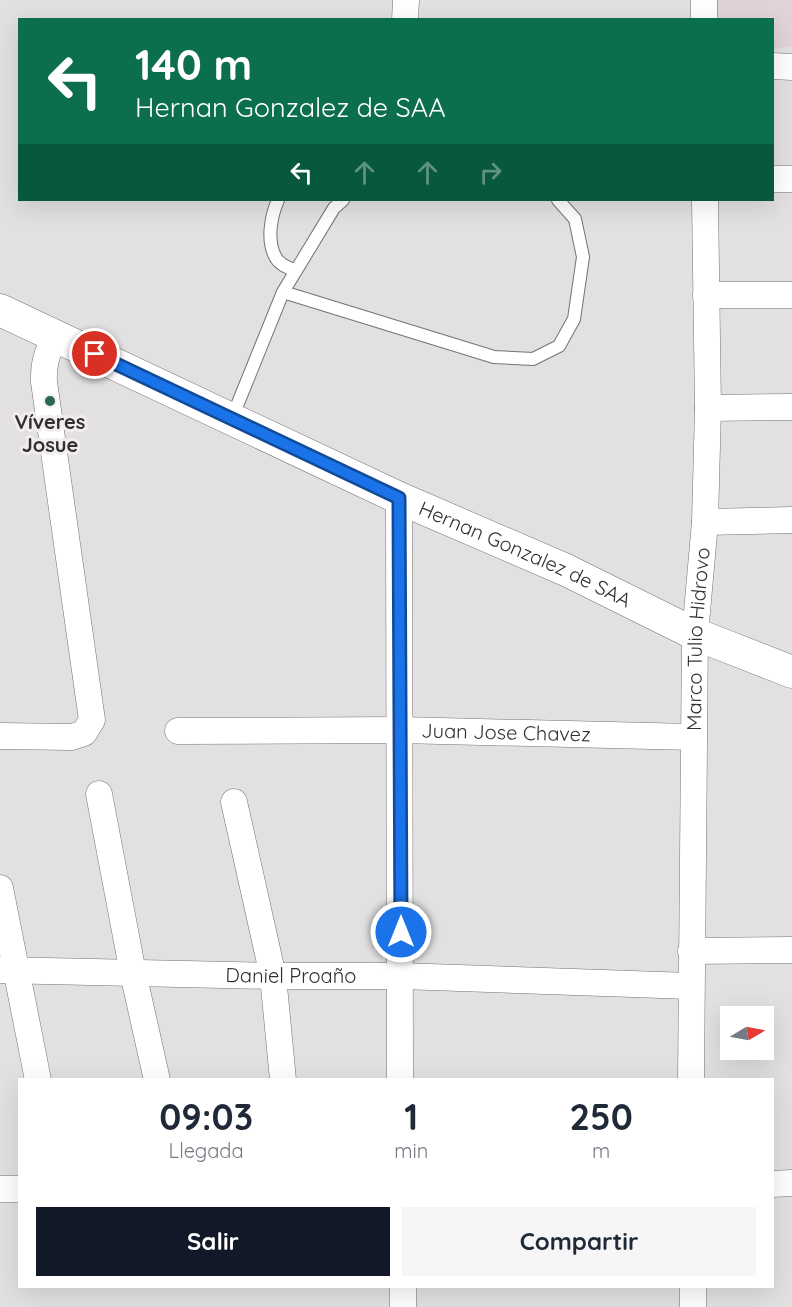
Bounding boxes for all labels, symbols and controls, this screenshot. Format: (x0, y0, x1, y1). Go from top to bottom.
text: 140 m (135, 38, 252, 91)
icon: left (36, 42, 114, 120)
text: Hernan Gonzalez de SAA (135, 90, 446, 124)
icon: left (285, 156, 318, 189)
icon: ahead (348, 156, 381, 189)
icon: ahead (411, 156, 444, 189)
icon: right (474, 156, 507, 189)
pin (69, 328, 120, 379)
icon: arrive (78, 337, 111, 370)
marker: Víveres Josue (43, 394, 57, 408)
place label: Víveres Josue (15, 409, 85, 457)
street label: Hernan Gonzalez de SAA (415, 495, 636, 612)
street label: Marco Tulio Hidrovo (681, 546, 715, 731)
street label: Juan Jose Chavez (421, 718, 591, 747)
position arrow (369, 900, 433, 964)
street label: Daniel Proaño (225, 962, 356, 988)
north arrow (720, 1006, 774, 1060)
map controls (720, 1006, 774, 1060)
text: 09:03 (159, 1094, 253, 1139)
text: 1 (404, 1094, 418, 1139)
text: 250 (569, 1094, 633, 1139)
text: Llegada (169, 1138, 244, 1163)
text: min (394, 1138, 428, 1163)
text: m (592, 1138, 610, 1163)
button: Salir (36, 1207, 390, 1276)
button: Compartir (402, 1207, 756, 1276)

